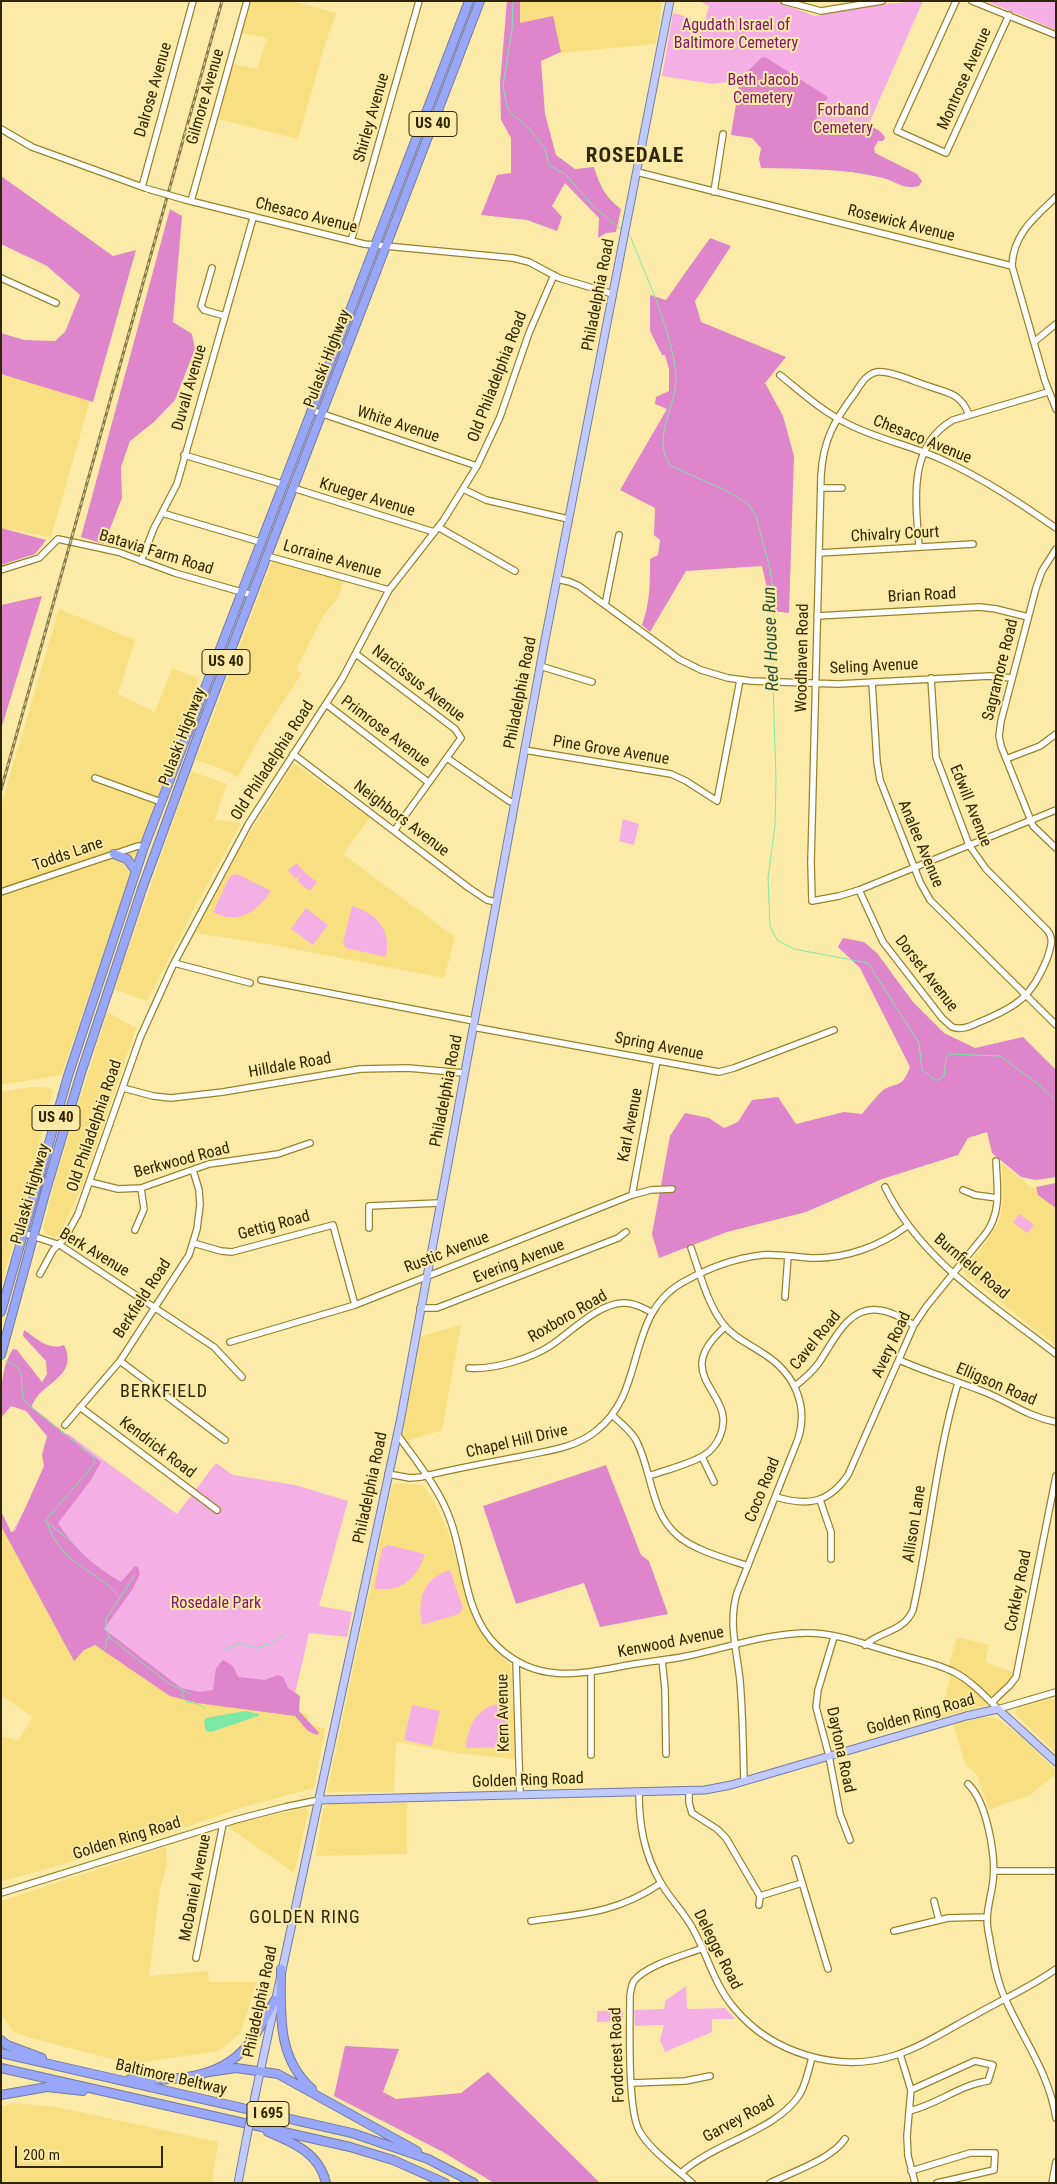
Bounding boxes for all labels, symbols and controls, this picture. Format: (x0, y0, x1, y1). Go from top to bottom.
park label: Agudath Israel of Baltimore Cemetery (674, 16, 798, 54)
street label: Montrose Avenue (934, 25, 996, 133)
street label: Dalrose Avenue (131, 40, 177, 140)
street label: Gilmore Avenue (183, 47, 229, 147)
street label: Shirley Avenue (350, 71, 394, 165)
park label: Beth Jacob Cemetery (727, 71, 799, 109)
park label: Forband Cemetery (813, 101, 873, 139)
road number: US 40 (409, 112, 457, 136)
district label: ROSEDALE (585, 144, 685, 170)
street label: Chesaco Avenue (253, 194, 359, 238)
street label: Rosewick Avenue (845, 201, 957, 247)
street label: Philadelphia Road (579, 237, 619, 353)
street label: Pulaski Highway (300, 307, 356, 411)
street label: Old Philadelphia Road (464, 309, 532, 445)
street label: Duvall Avenue (169, 343, 211, 433)
street label: White Avenue (354, 403, 442, 447)
street label: Chesaco Avenue (870, 412, 974, 468)
street label: Krueger Avenue (317, 474, 417, 522)
street label: Chivalry Court (850, 523, 940, 547)
street label: Batavia Farm Road (97, 527, 215, 579)
street label: Lorraine Avenue (281, 537, 383, 583)
street label: Brian Road (887, 585, 957, 607)
water label: Red House Run (759, 586, 785, 692)
street label: Woodhaven Road (792, 603, 814, 713)
street label: Sagramore Road (979, 617, 1023, 723)
street label: Philadelphia Road (501, 635, 541, 751)
street label: Narcissus Avenue (368, 642, 468, 726)
road number: US 40 (202, 650, 250, 674)
street label: Seling Avenue (829, 655, 919, 679)
street label: Pulaski Highway (155, 685, 211, 789)
street label: Primrose Avenue (337, 692, 433, 772)
street label: Old Philadelphia Road (227, 698, 319, 824)
street label: Pine Grove Avenue (551, 732, 671, 770)
street label: Edwill Avenue (945, 762, 995, 850)
street label: Neighbors Avenue (349, 777, 453, 861)
street label: Analee Avenue (893, 797, 947, 891)
street label: Todds Lane (30, 834, 106, 876)
street label: Dorset Avenue (890, 932, 962, 1016)
street label: Spring Avenue (613, 1029, 705, 1065)
street label: Philadelphia Road (427, 1033, 467, 1149)
street label: Hilldale Road (247, 1049, 333, 1083)
street label: Old Philadelphia Road (63, 1057, 127, 1195)
street label: Karl Avenue (614, 1087, 648, 1163)
road number: US 40 (32, 1106, 80, 1130)
street label: Berkwood Road (132, 1139, 232, 1183)
street label: Pulaski Highway (7, 1142, 55, 1246)
street label: Gettig Road (236, 1207, 312, 1245)
street label: Berk Avenue (56, 1225, 132, 1281)
street label: Rustic Avenue (402, 1228, 492, 1278)
street label: Burnfield Road (930, 1230, 1012, 1304)
street label: Evering Avenue (471, 1236, 567, 1288)
street label: Berkfield Road (110, 1256, 176, 1342)
street label: Roxboro Road (525, 1287, 611, 1347)
street label: Cavel Road (786, 1308, 846, 1374)
street label: Avery Road (868, 1309, 916, 1381)
street label: Elligson Road (953, 1359, 1039, 1411)
district label: BERKFIELD (119, 1381, 209, 1403)
street label: Kendrick Road (115, 1413, 199, 1483)
street label: Chapel Hill Drive (464, 1421, 570, 1463)
street label: Philadelphia Road (350, 1431, 392, 1545)
street label: Coco Road (741, 1455, 785, 1525)
street label: Allison Lane (899, 1484, 931, 1564)
street label: Corkley Road (1002, 1549, 1036, 1633)
park label: Rosedale Park (171, 1594, 261, 1614)
street label: Kenwood Avenue (616, 1623, 726, 1663)
street label: Kern Avenue (494, 1674, 514, 1752)
street label: Golden Ring Road (865, 1690, 977, 1740)
street label: Daytona Road (822, 1705, 858, 1795)
street label: Golden Ring Road (472, 1769, 584, 1793)
street label: Golden Ring Road (71, 1814, 183, 1864)
street label: McDaniel Avenue (176, 1833, 216, 1943)
district label: GOLDEN RING (248, 1907, 362, 1929)
street label: Delegge Road (689, 1907, 745, 1993)
street label: Philadelphia Road (240, 1945, 282, 2059)
street label: Fordcrest Road (607, 2007, 629, 2103)
street label: Baltimore Beltway (113, 2056, 229, 2100)
street label: Garvey Road (700, 2093, 778, 2147)
road number: I 695 (247, 2102, 289, 2126)
scale bar (18, 2136, 165, 2168)
text: 200 m (23, 2146, 60, 2164)

